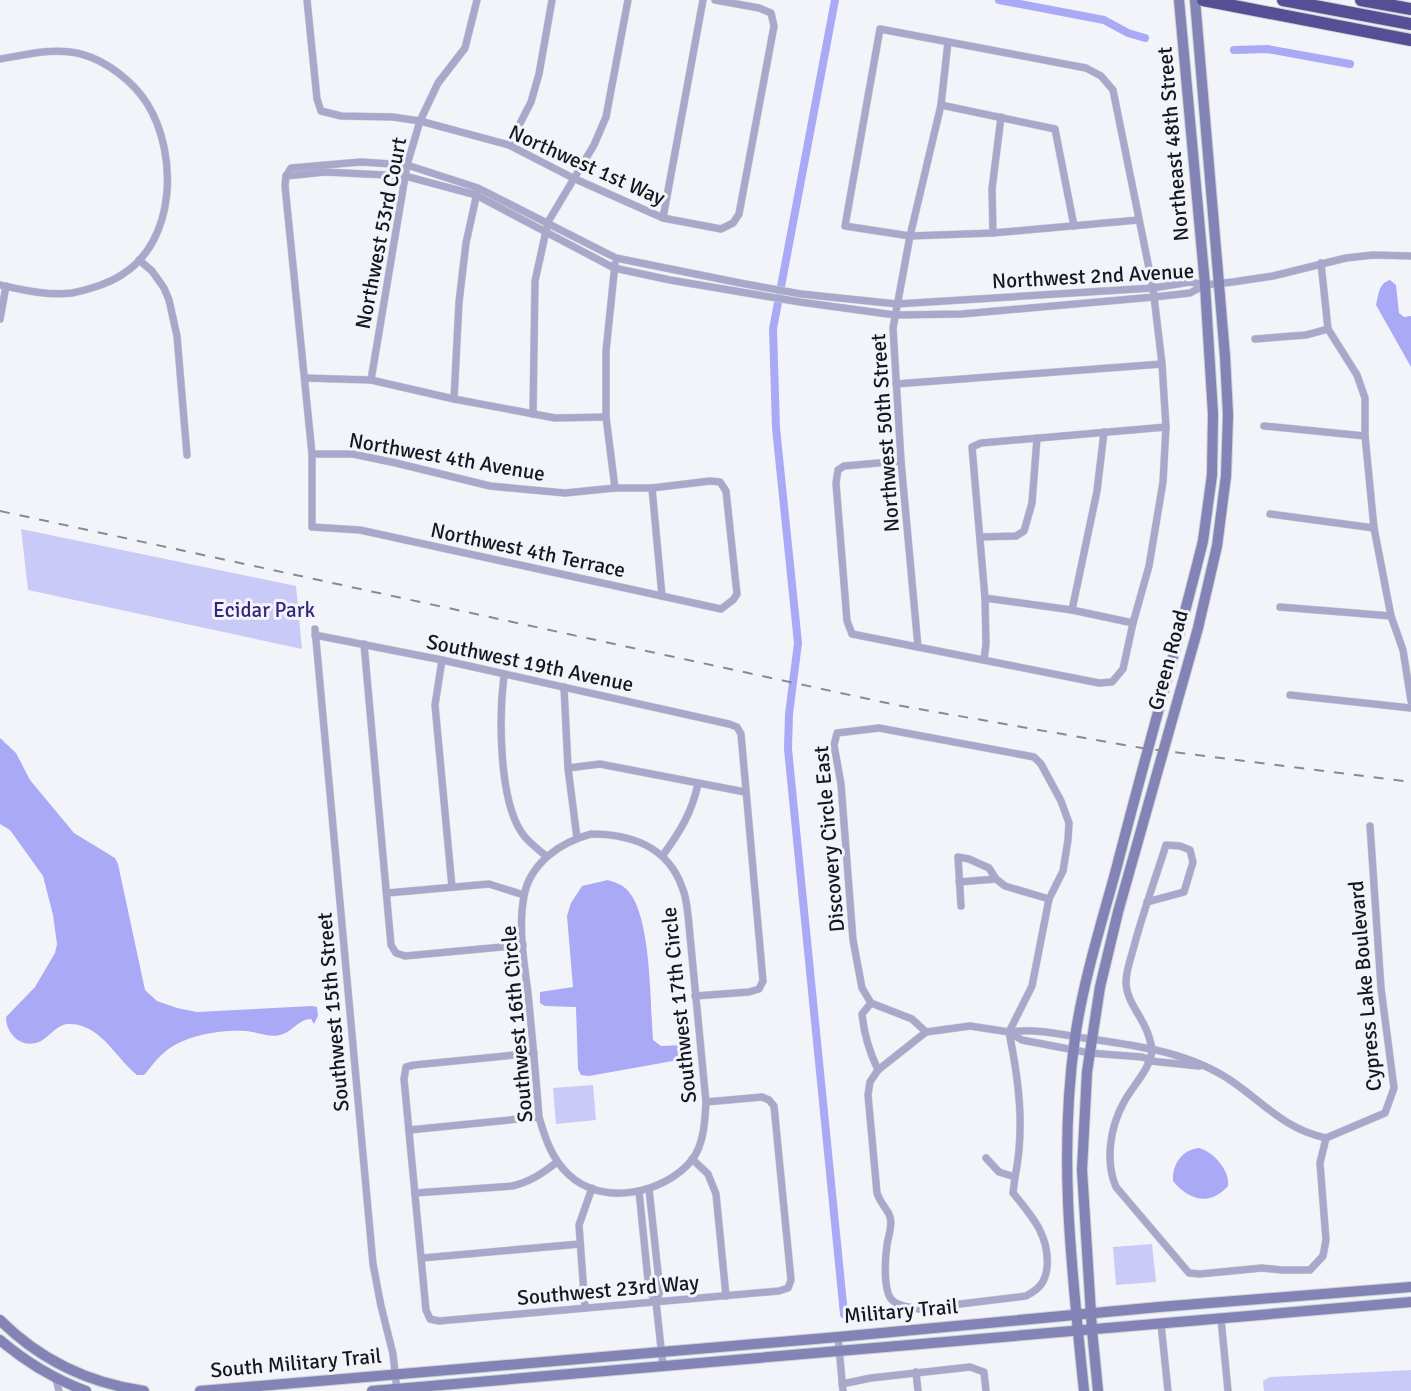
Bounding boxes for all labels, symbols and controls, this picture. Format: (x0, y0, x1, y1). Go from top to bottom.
street label: Northeast 48th Street (1152, 46, 1194, 242)
street label: Northwest 1st Way (505, 119, 669, 211)
street label: Northwest 53rd Court (350, 135, 412, 331)
street label: Northwest 2nd Avenue (991, 258, 1195, 294)
street label: Northwest 50th Street (865, 333, 905, 533)
street label: Northwest 4th Avenue (347, 427, 547, 487)
street label: Northwest 4th Terrace (428, 517, 628, 583)
park label: Ecidar Park (213, 597, 315, 623)
street label: Green Road (1142, 607, 1194, 713)
street label: Southwest 19th Avenue (424, 628, 636, 698)
street label: Discovery Circle East (808, 745, 850, 933)
street label: Cypress Lake Boulevard (1343, 880, 1387, 1092)
street label: Southwest 17th Circle (656, 906, 702, 1104)
street label: Southwest 15th Street (311, 911, 355, 1113)
street label: Southwest 16th Circle (495, 925, 539, 1123)
street label: Southwest 23rd Way (516, 1269, 700, 1311)
street label: Military Trail (843, 1293, 959, 1329)
street label: South Military Trail (209, 1343, 383, 1383)

